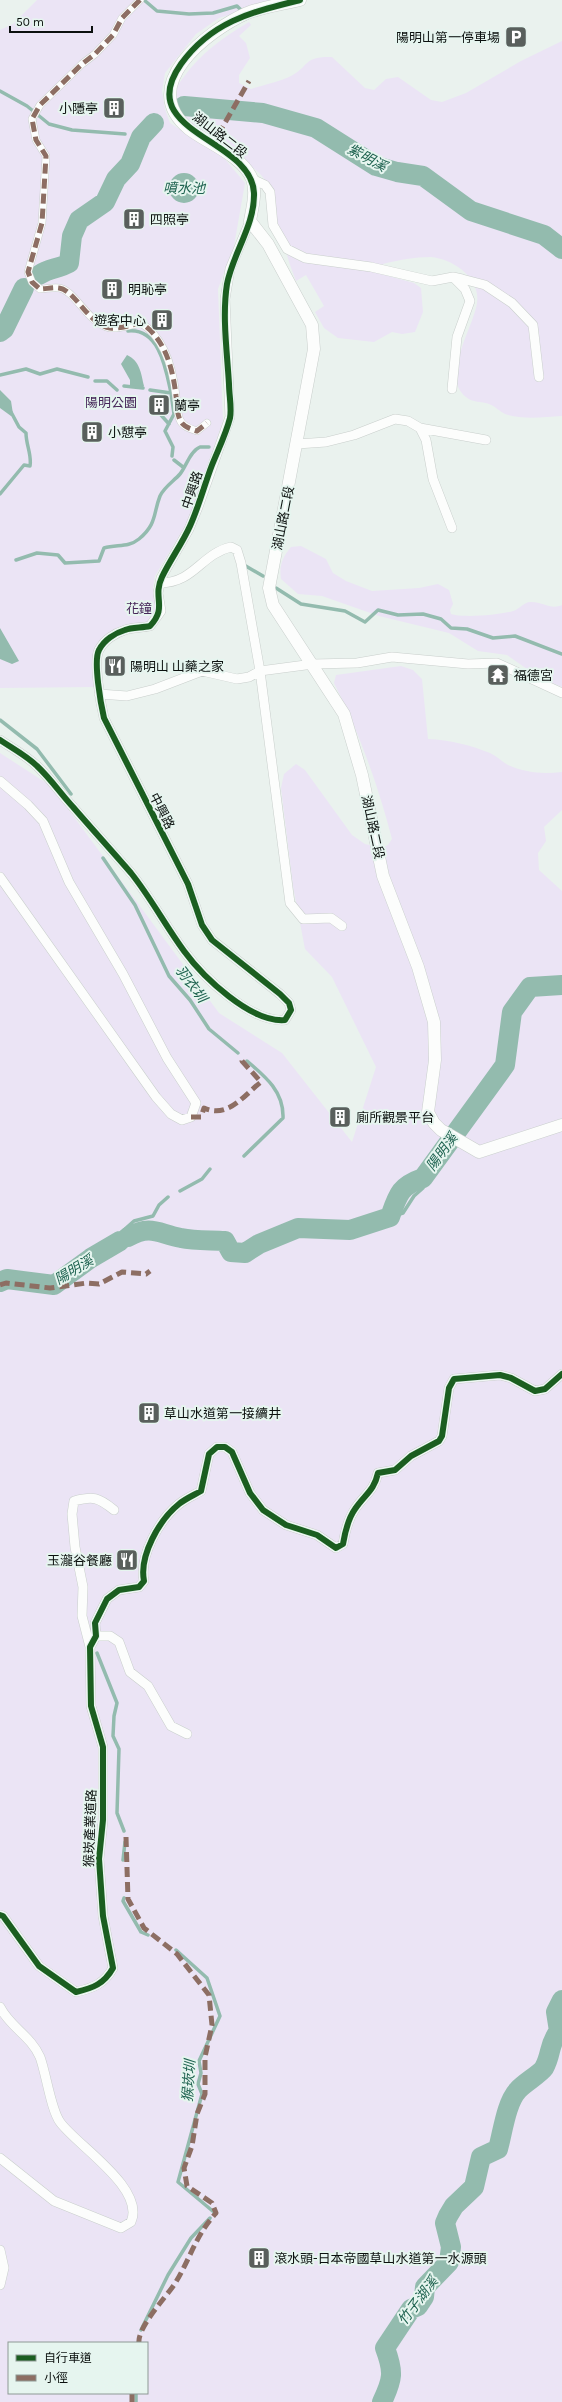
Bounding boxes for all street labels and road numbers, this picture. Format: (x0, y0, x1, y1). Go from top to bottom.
street label: 湖山路二段 (190, 109, 250, 161)
street label: 中興路 (179, 469, 205, 511)
street label: 湖山路二段 (269, 485, 297, 551)
street label: 中興路 (146, 790, 178, 832)
street label: 湖山路二段 (359, 794, 387, 860)
street label: 猴崁產業道路 (81, 1789, 99, 1867)

